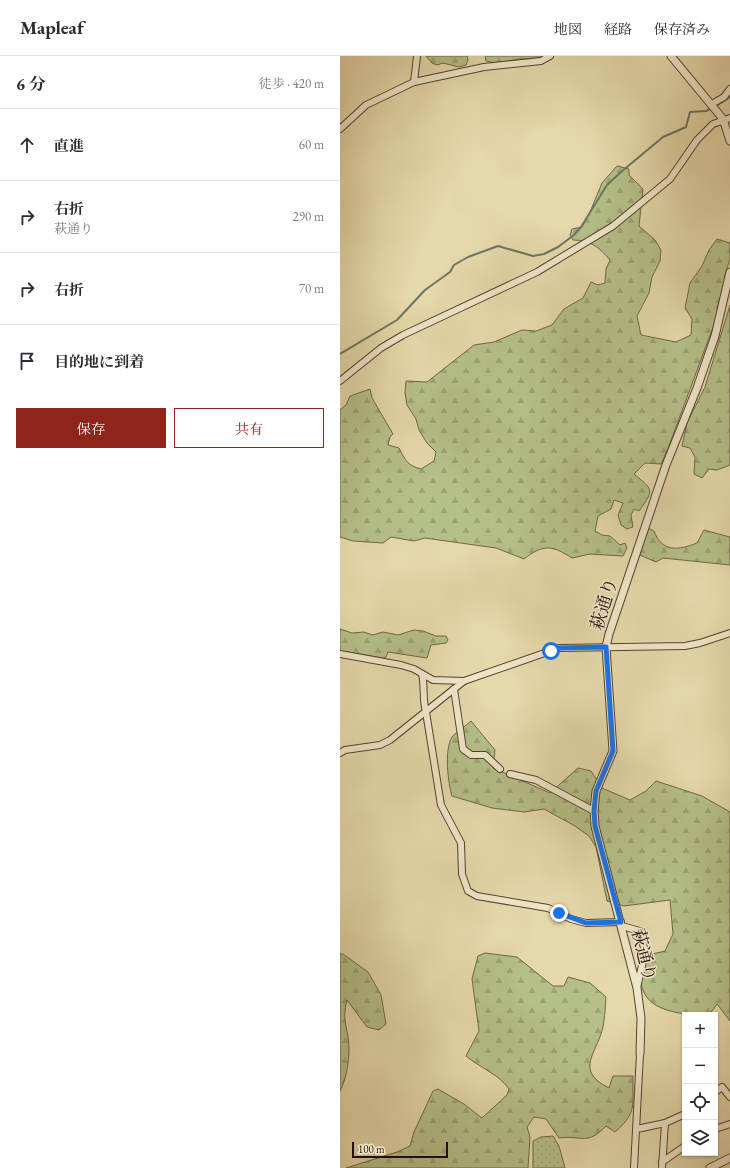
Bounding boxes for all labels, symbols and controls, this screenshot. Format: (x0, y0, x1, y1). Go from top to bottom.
text: Mapleaf (20, 15, 84, 40)
text: 地図 (554, 20, 582, 38)
text: 経路 (604, 20, 632, 38)
text: 保存済み (654, 20, 710, 38)
text: 6 分 (16, 73, 46, 95)
text: 徒歩 · 420 m (259, 75, 324, 92)
icon: ahead (16, 134, 38, 156)
text: 直進 (54, 136, 84, 155)
text: 60 m (299, 136, 324, 153)
text: 右折 (54, 199, 84, 218)
icon: right (16, 206, 38, 228)
text: 290 m (293, 208, 324, 225)
text: 萩通り (54, 220, 93, 237)
icon: right (16, 278, 38, 300)
text: 右折 (54, 280, 84, 299)
text: 70 m (299, 280, 324, 297)
icon: arrive (16, 350, 38, 372)
text: 目的地に到着 (54, 352, 144, 371)
button: 保存 (16, 408, 166, 448)
button: 共有 (174, 408, 324, 448)
street label: 萩通り (585, 575, 622, 633)
route start (542, 642, 560, 660)
route end (550, 904, 568, 922)
street label: 萩通り (627, 926, 662, 984)
map controls (682, 1012, 718, 1156)
button: + (682, 1012, 718, 1048)
button: − (682, 1048, 718, 1084)
button: locate (682, 1084, 718, 1120)
button: layers (682, 1120, 718, 1156)
scale bar (352, 1140, 448, 1159)
text: 100 m (358, 1142, 385, 1156)

